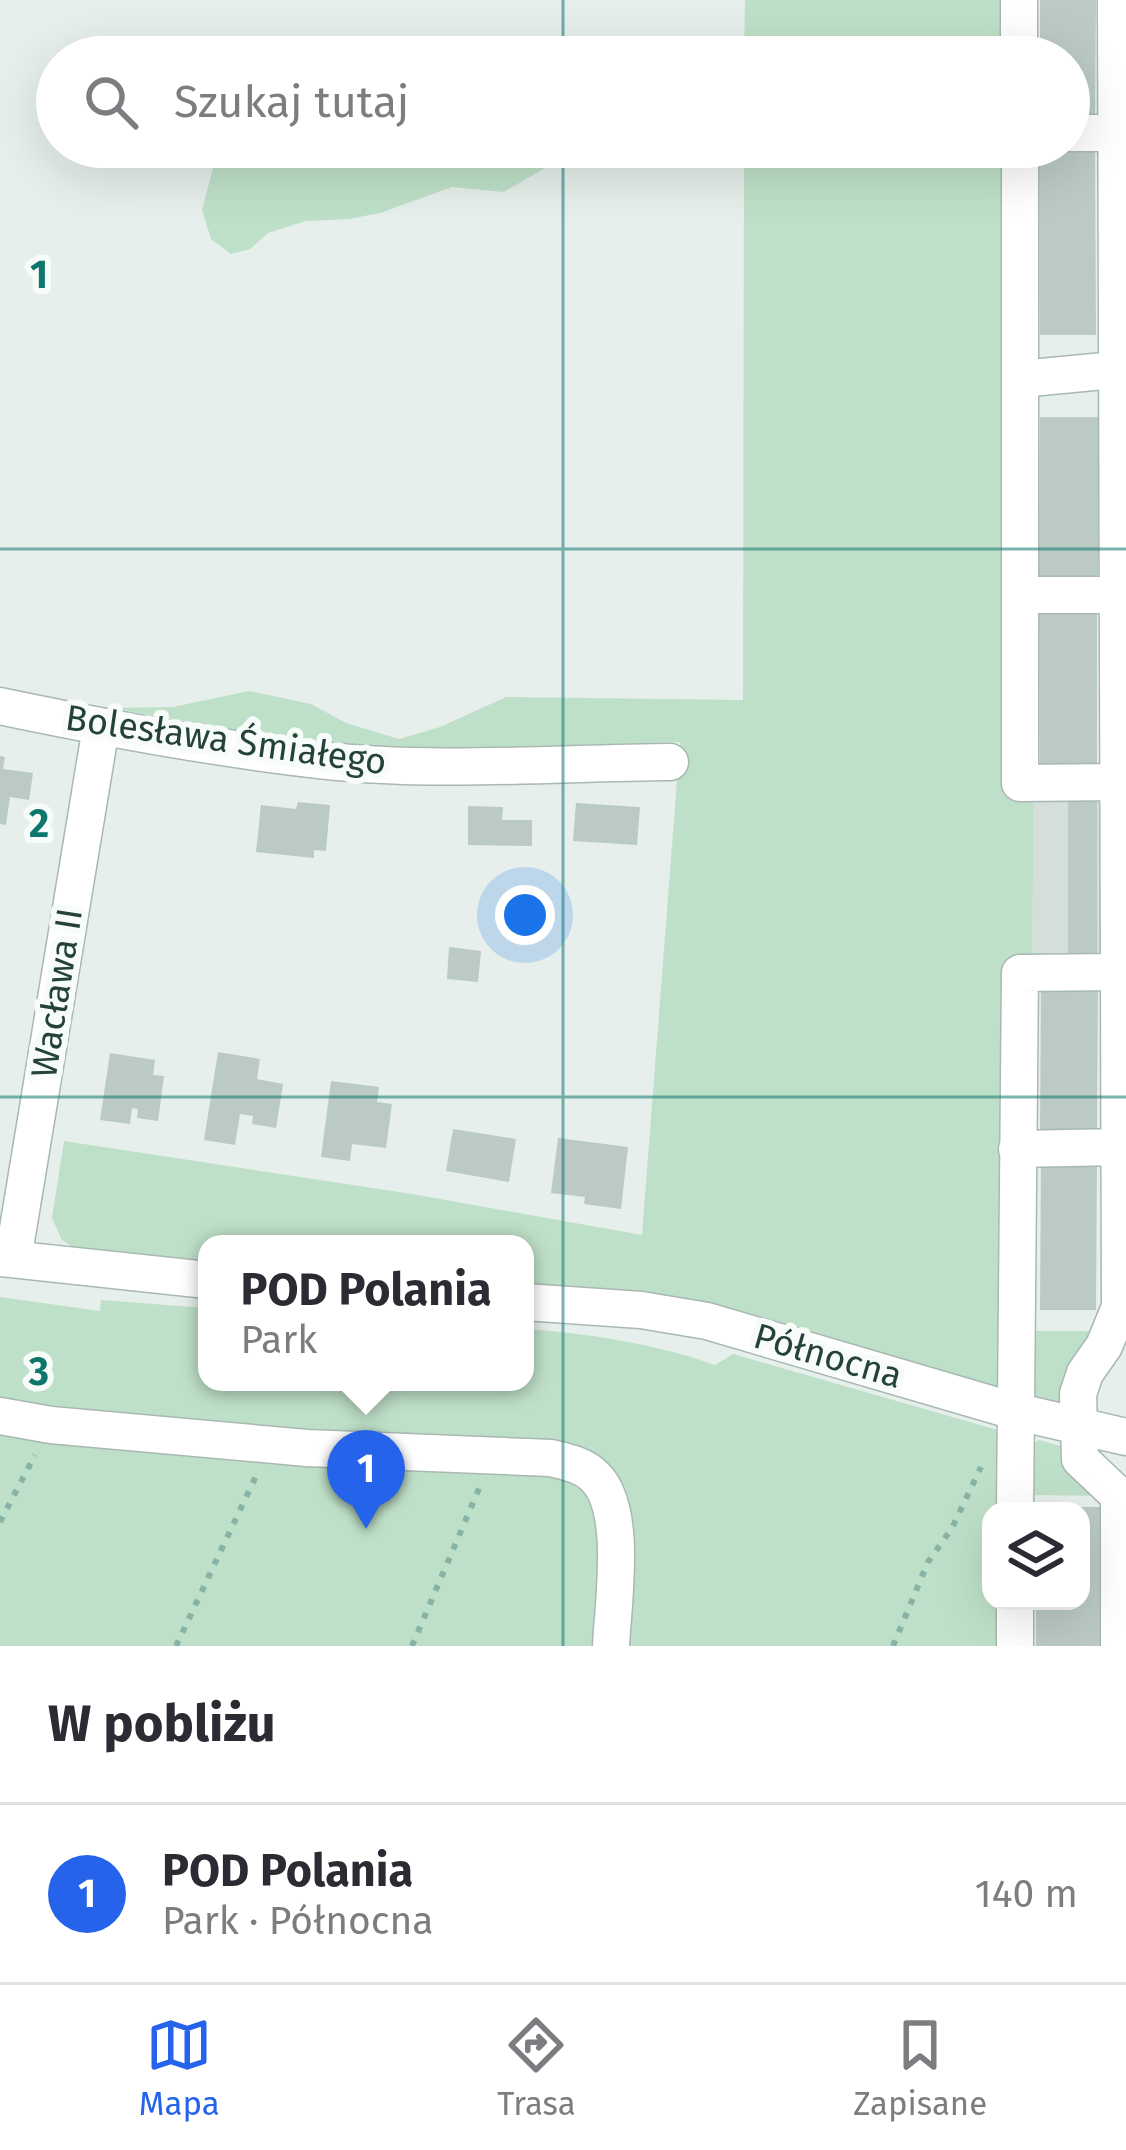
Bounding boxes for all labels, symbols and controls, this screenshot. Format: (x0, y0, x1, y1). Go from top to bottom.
search box (36, 36, 1090, 168)
icon: search (78, 69, 144, 135)
text: Szukaj tutaj (174, 75, 409, 129)
text: 1 (30, 252, 48, 298)
street label: Bolesława Śmiałego (63, 695, 389, 784)
text: 2 (29, 801, 49, 847)
your location (495, 885, 555, 945)
street label: Wacława II (22, 905, 92, 1081)
popup (198, 1235, 534, 1391)
text: POD Polania (240, 1263, 492, 1317)
street label: Północna (749, 1314, 907, 1398)
text: Park (240, 1317, 317, 1363)
text: 3 (28, 1349, 49, 1395)
pin: 1 (327, 1430, 405, 1529)
map controls (982, 1502, 1090, 1610)
button: layers (982, 1502, 1090, 1610)
text: W pobliżu (48, 1693, 276, 1755)
text: POD Polania (162, 1844, 413, 1898)
text: 1 (78, 1871, 96, 1917)
text: 140 m (975, 1871, 1078, 1917)
text: Park · Północna (162, 1898, 434, 1944)
tab: Mapa (139, 2012, 220, 2124)
tab: Trasa (497, 2012, 576, 2124)
tab: Zapisane (853, 2012, 987, 2124)

